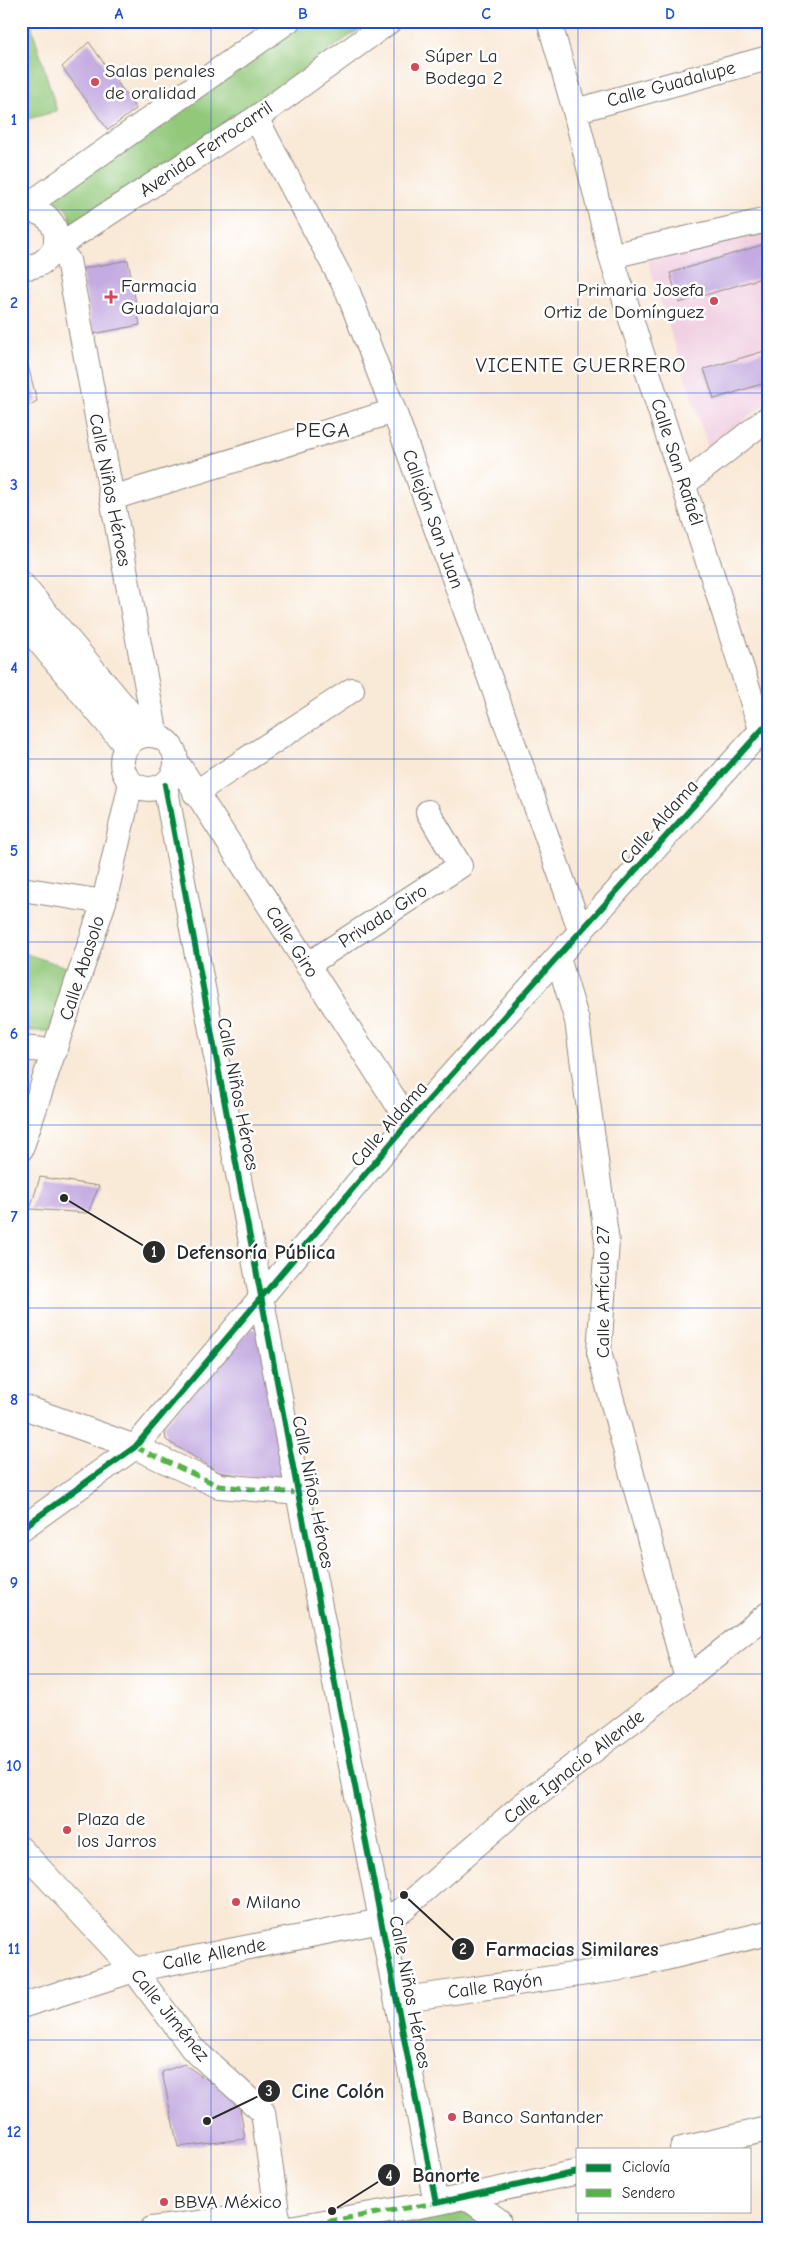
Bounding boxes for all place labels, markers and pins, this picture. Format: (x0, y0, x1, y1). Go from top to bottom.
place label: Súper La Bodega 2 (425, 45, 503, 89)
place label: Salas penales de oralidad (105, 60, 215, 104)
marker: Súper La Bodega 2 (409, 61, 421, 73)
marker: Salas penales de oralidad (89, 76, 101, 88)
place label: Farmacia Guadalajara (121, 275, 219, 319)
place label: Primaria Josefa Ortiz de Domínguez (544, 279, 704, 323)
marker: Farmacia Guadalajara (105, 291, 117, 303)
marker: Primaria Josefa Ortiz de Domínguez (708, 295, 720, 307)
callout: Defensoría Pública (142, 1234, 346, 1269)
place label: Plaza de los Jarros (77, 1808, 156, 1852)
marker: Plaza de los Jarros (61, 1824, 73, 1836)
place label: Milano (246, 1891, 301, 1913)
marker: Milano (230, 1896, 242, 1908)
callout: Farmacias Similares (451, 1932, 669, 1967)
callout: Cine Colón (257, 2073, 394, 2108)
place label: Banco Santander (462, 2106, 603, 2128)
marker: Banco Santander (446, 2111, 458, 2123)
callout: Banorte (377, 2158, 489, 2193)
place label: BBVA México (174, 2191, 282, 2213)
marker: BBVA México (158, 2196, 170, 2208)

